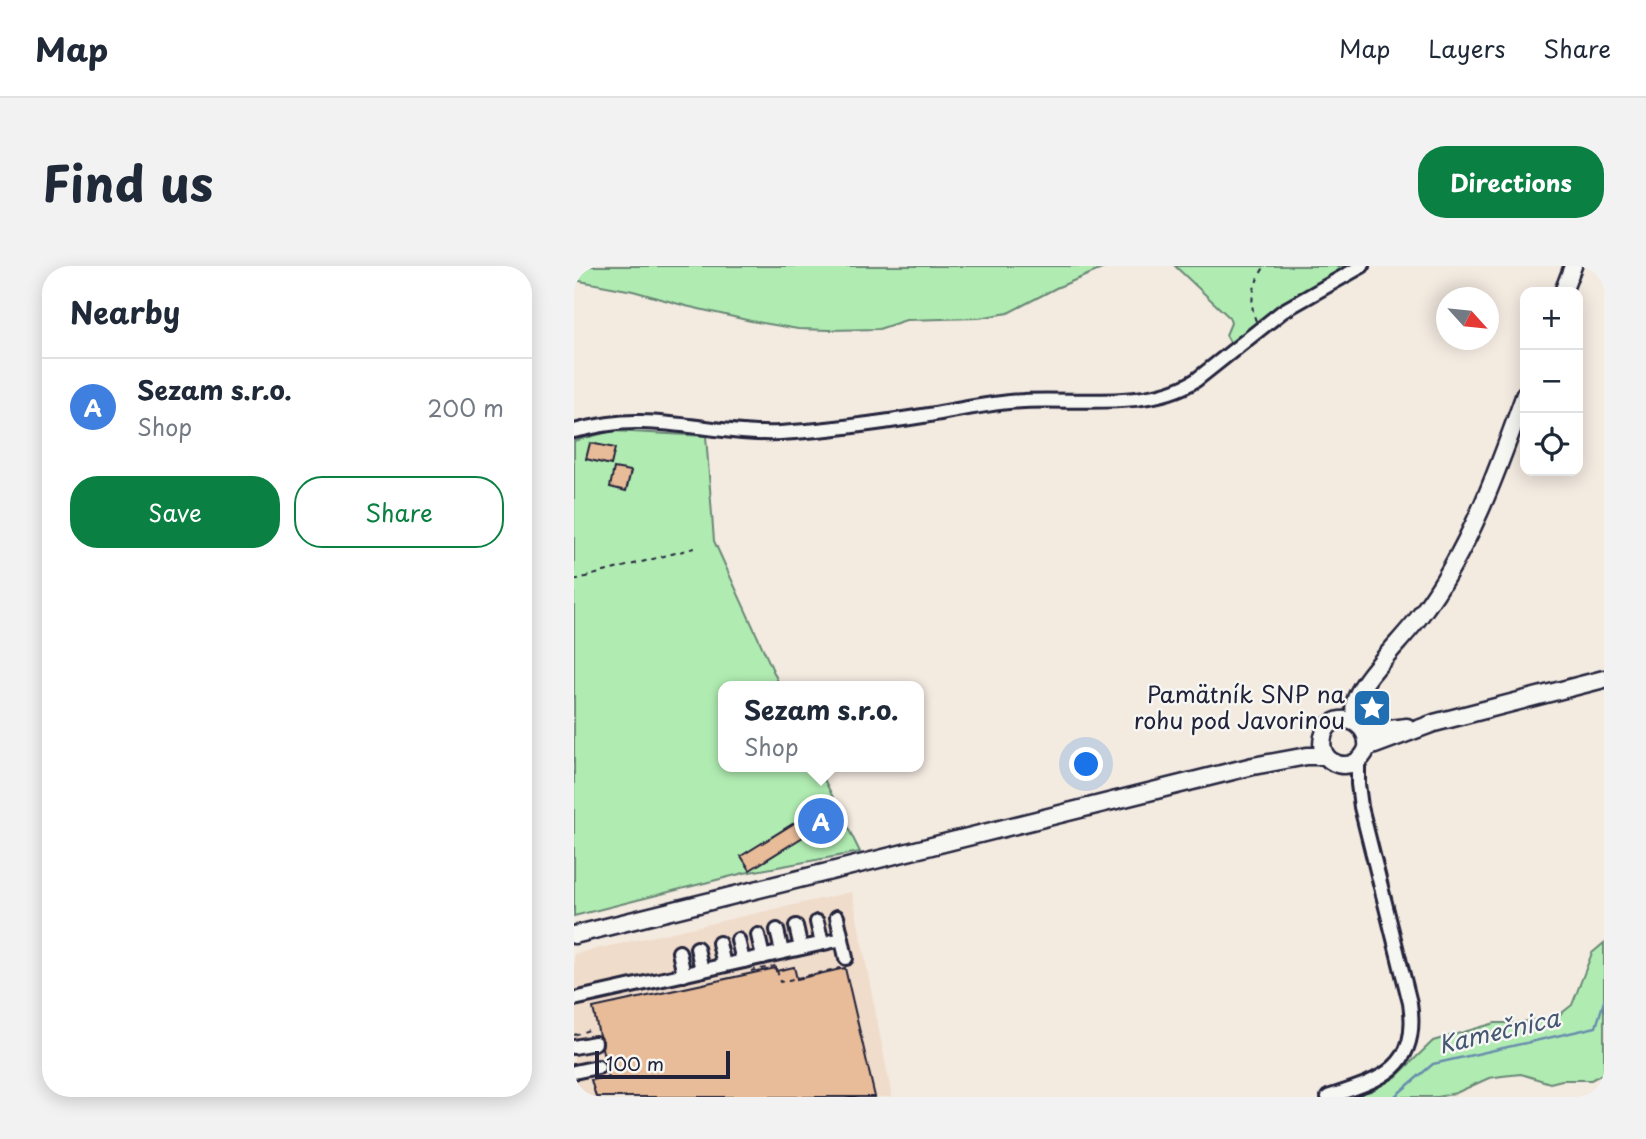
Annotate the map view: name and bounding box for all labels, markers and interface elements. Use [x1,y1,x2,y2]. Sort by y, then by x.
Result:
text: Map [35,23,108,73]
text: Map [1339,30,1390,66]
text: Layers [1428,30,1505,66]
text: Share [1543,30,1611,66]
text: Find us [42,145,213,219]
button: Directions [1418,146,1604,218]
north arrow [1436,287,1499,350]
map controls [1520,287,1583,476]
button: + [1520,287,1583,350]
text: Nearby [70,289,180,334]
button: − [1520,350,1583,413]
text: Sezam s.r.o. [137,370,292,409]
text: A [84,390,102,425]
text: 200 m [427,390,504,425]
text: Shop [137,409,192,444]
button: locate [1520,413,1583,476]
button: Save [70,476,280,548]
button: Share [294,476,504,548]
place label: Pamätník SNP na rohu pod Javorinou [1134,676,1346,737]
popup [718,681,924,772]
place icon: Pamätník SNP na rohu pod Javorinou [1351,687,1393,729]
text: Sezam s.r.o. [744,690,898,729]
text: Shop [744,729,799,764]
your location [1069,747,1103,781]
pin: A [798,795,844,847]
water label: Kamečnica [1434,998,1564,1061]
scale bar [595,1048,730,1080]
text: 100 m [606,1049,664,1077]

